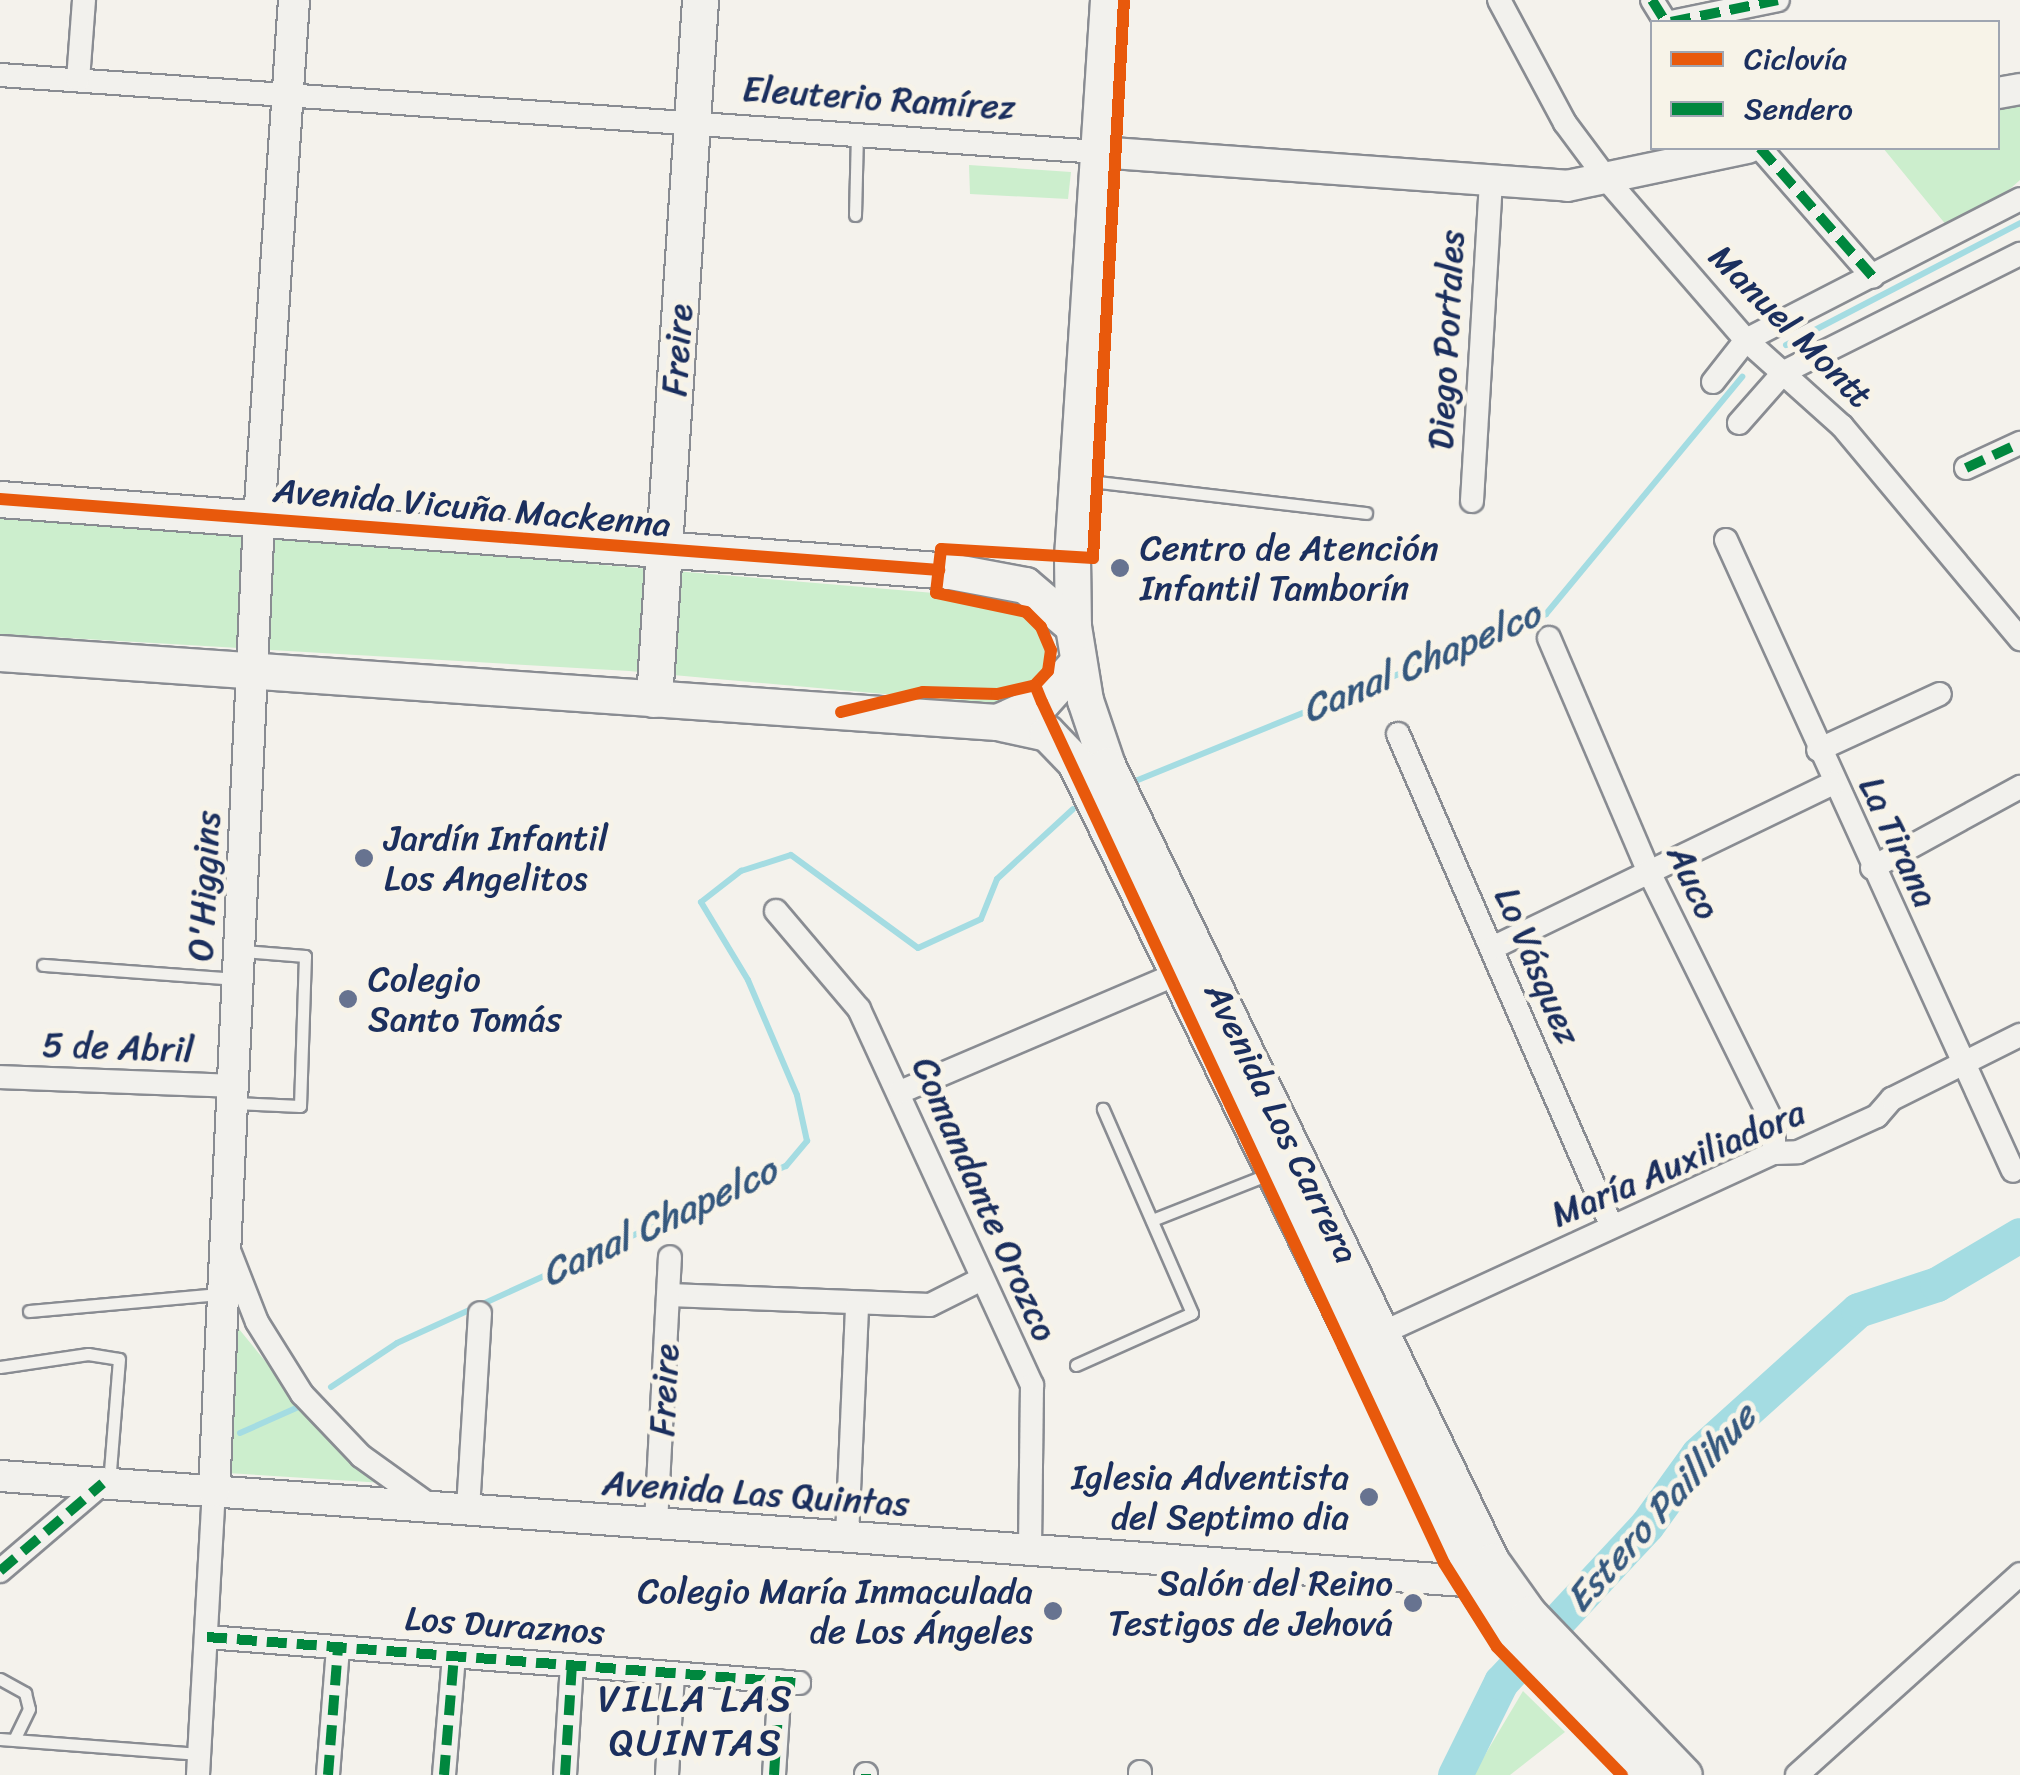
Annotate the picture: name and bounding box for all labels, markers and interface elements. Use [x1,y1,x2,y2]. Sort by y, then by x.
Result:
legend [1650,20,2000,150]
text: Ciclovía [1744,32,1847,86]
street label: Eleuterio Ramírez [741,68,1017,128]
text: Sendero [1744,82,1853,136]
street label: Diego Portales [1419,228,1473,452]
street label: Manuel Montt [1701,236,1881,416]
street label: Freire [653,303,701,397]
street label: Avenida Vicuña Mackenna [272,469,672,545]
place label: Centro de Atención Infantil Tamborín [1140,527,1440,609]
marker: Centro de Atención Infantil Tamborín [1109,557,1131,579]
water label: Canal Chapelco [1295,591,1547,733]
street label: La Tirana [1850,770,1948,914]
street label: O'Higgins [179,810,229,962]
place label: Jardín Infantil Los Angelitos [384,817,608,899]
street label: Auco [1659,838,1729,926]
marker: Jardín Infantil Los Angelitos [353,847,375,869]
street label: Lo Vásquez [1486,882,1590,1050]
place label: Colegio Santo Tomás [368,958,563,1040]
street label: Avenida Los Carrera [1196,975,1368,1271]
marker: Colegio Santo Tomás [337,988,359,1010]
street label: 5 de Abril [41,1023,195,1071]
street label: Comandante Orozco [903,1050,1067,1348]
street label: María Auxiliadora [1545,1091,1811,1235]
water label: Canal Chapelco [534,1148,784,1296]
street label: Freire [641,1343,687,1437]
water label: Estero Paillihue [1556,1395,1766,1621]
place label: Iglesia Adventista del Septimo dia [1071,1456,1349,1538]
street label: Avenida Las Quintas [601,1461,911,1525]
marker: Iglesia Adventista del Septimo dia [1358,1486,1380,1508]
place label: Salón del Reino Testigos de Jehová [1108,1562,1393,1644]
place label: Colegio María Inmaculada de Los Ángeles [637,1570,1033,1652]
marker: Salón del Reino Testigos de Jehová [1402,1592,1424,1614]
street label: Los Duraznos [404,1597,606,1653]
marker: Colegio María Inmaculada de Los Ángeles [1042,1600,1064,1622]
district label: VILLA LAS QUINTAS [598,1676,794,1766]

